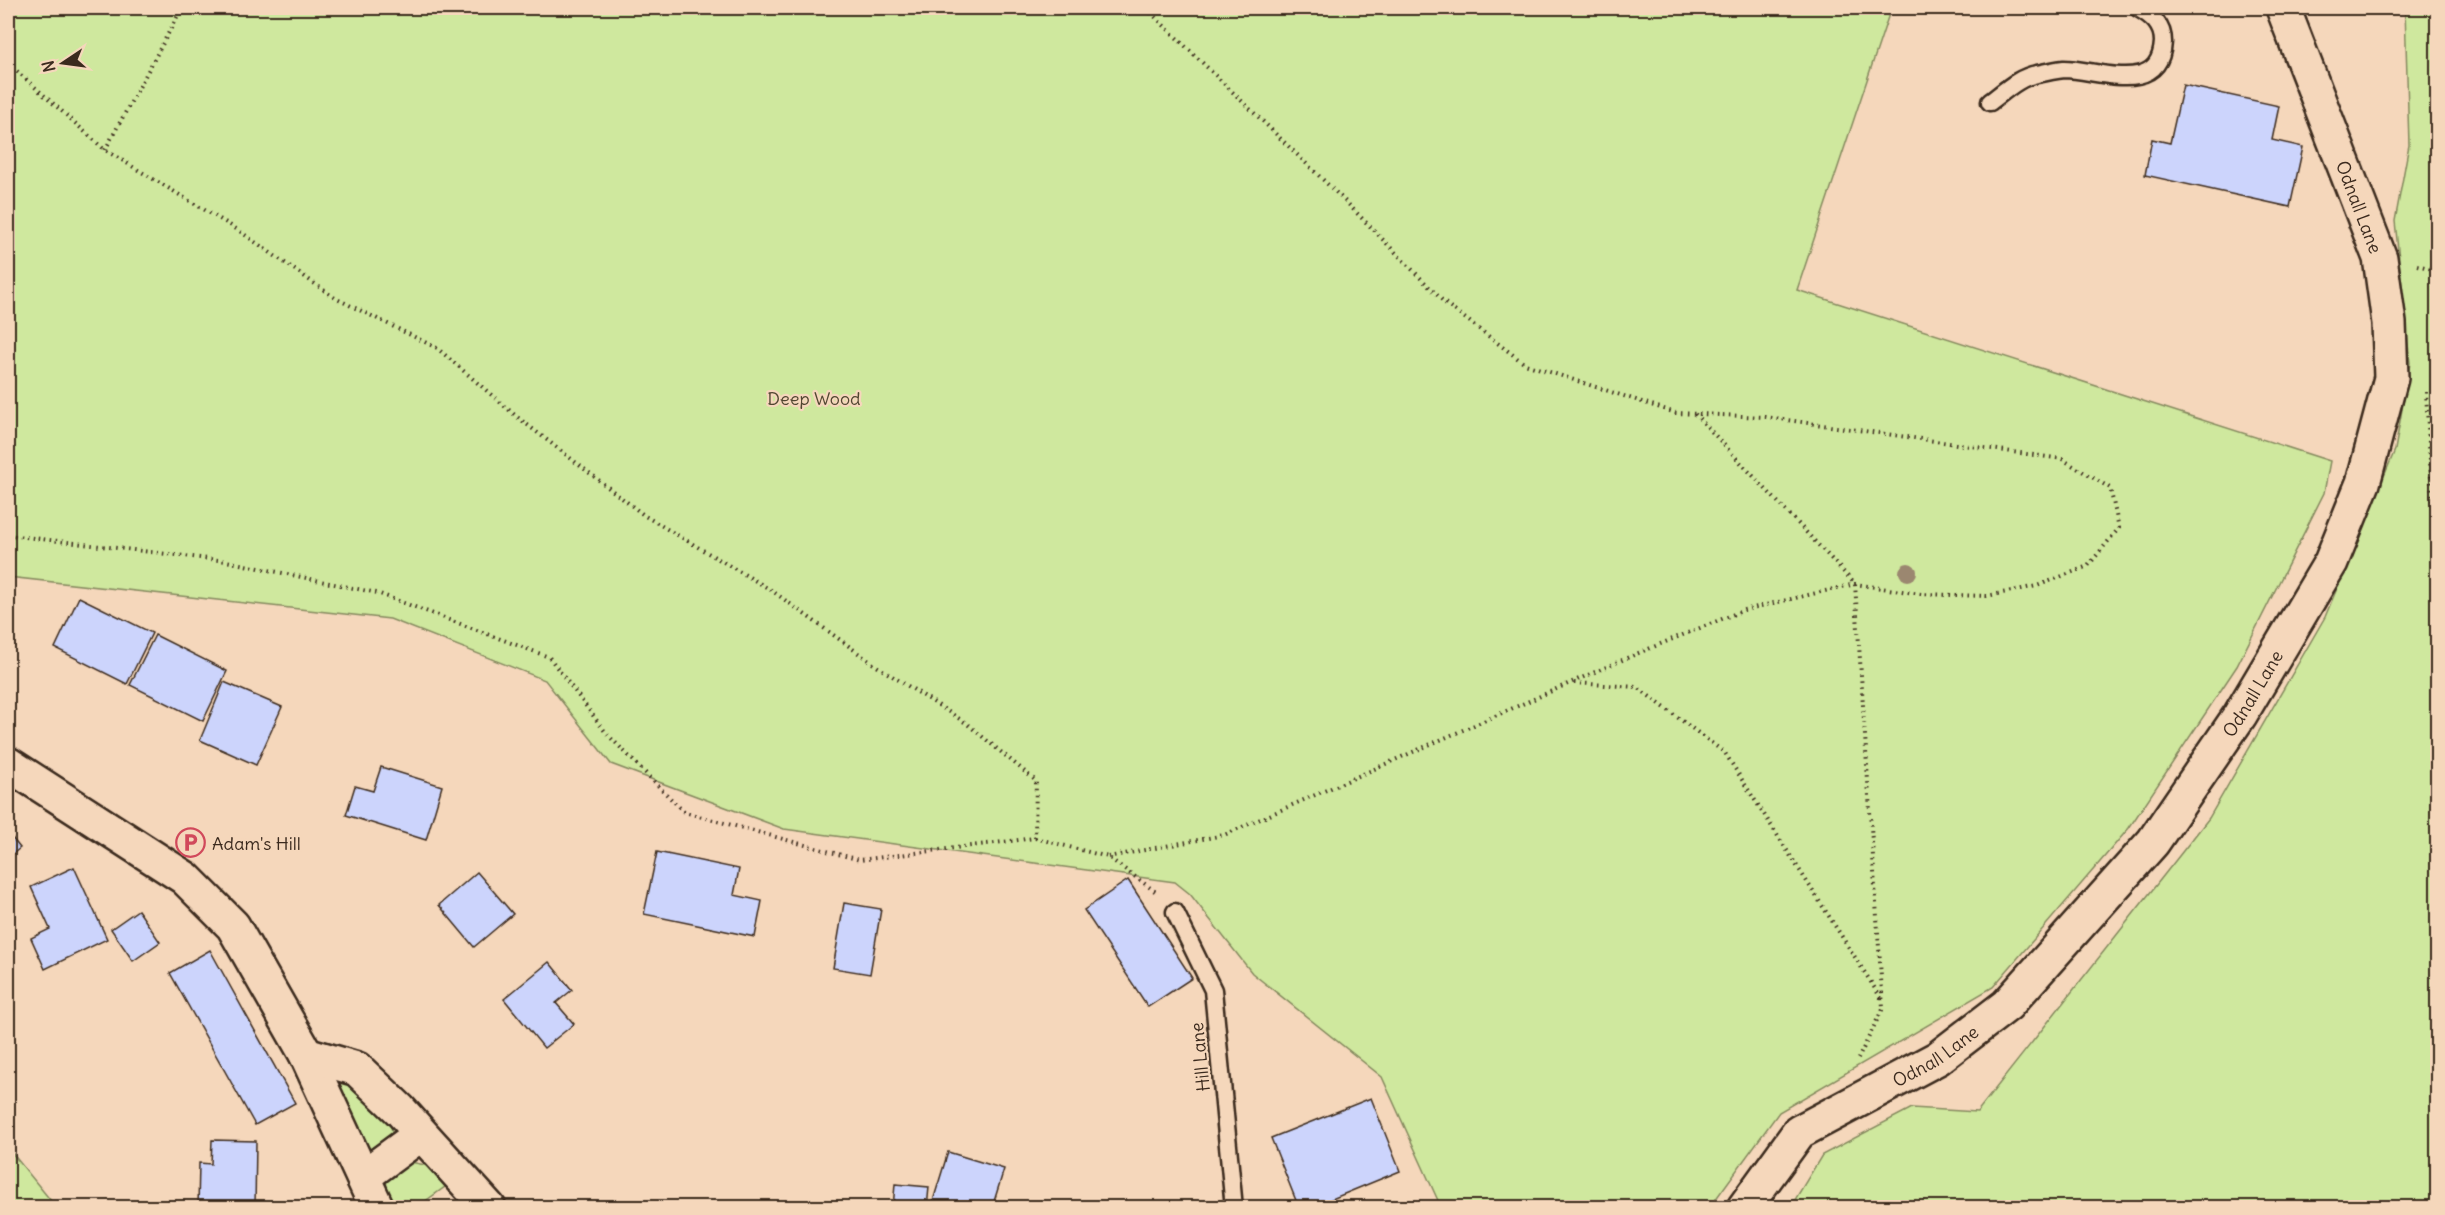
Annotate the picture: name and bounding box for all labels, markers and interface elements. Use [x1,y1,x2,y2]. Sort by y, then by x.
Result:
north arrow [33,33,93,93]
text: N [37,59,59,74]
street label: Odnall Lane [2331,157,2387,257]
park label: Deep Wood [767,387,861,410]
street label: Odnall Lane [2217,646,2288,741]
parking icon: Adam's Hill [175,827,207,859]
place label: Adam's Hill [212,832,301,855]
street label: Odnall Lane [1888,1020,1983,1092]
street label: Hill Lane [1185,1021,1215,1093]

